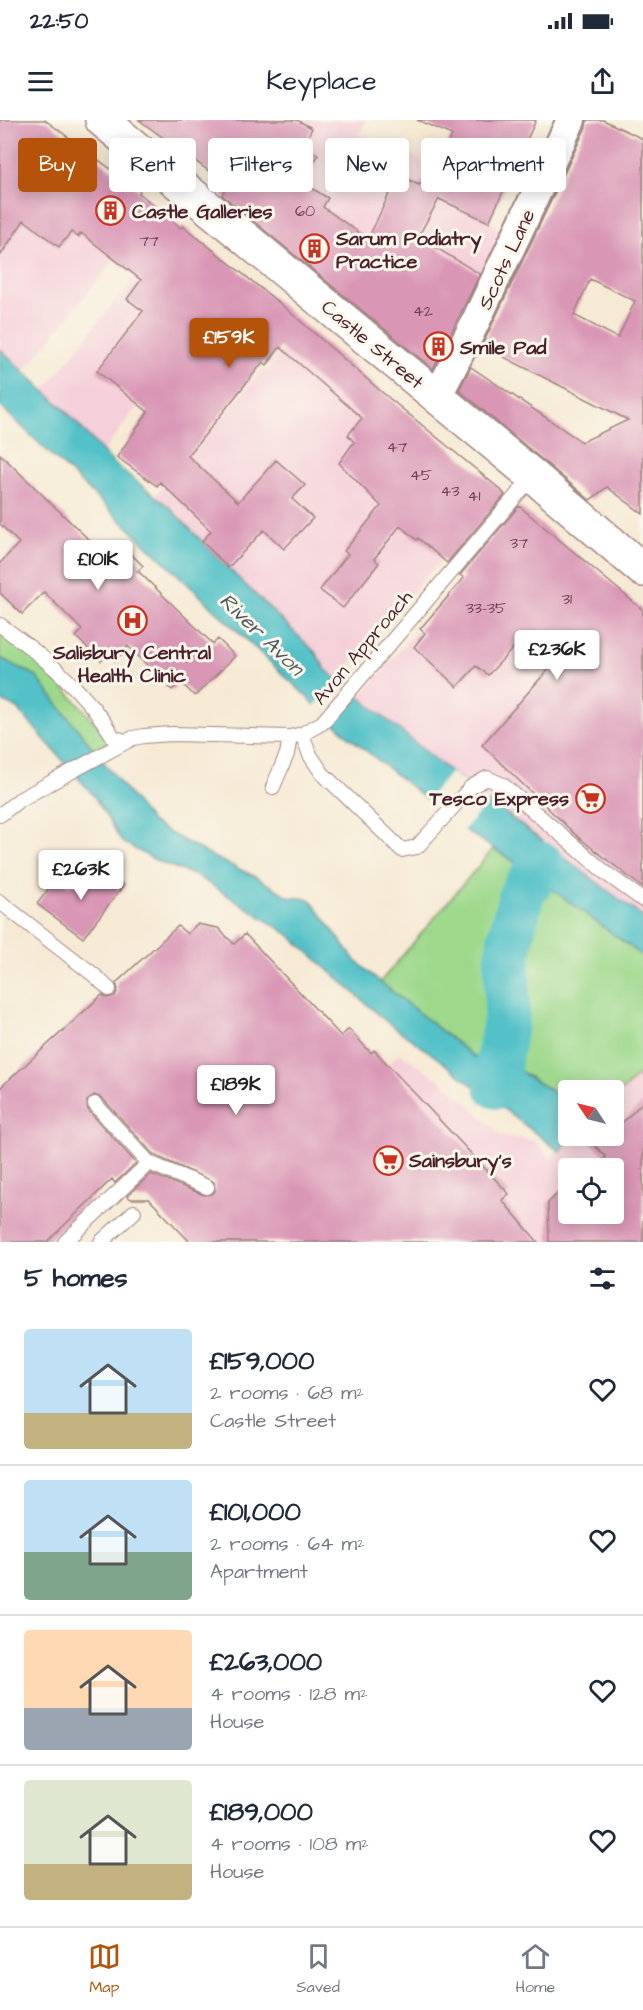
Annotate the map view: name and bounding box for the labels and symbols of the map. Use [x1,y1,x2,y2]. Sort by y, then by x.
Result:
building icon: Castle Galleries [95,195,127,227]
place label: Castle Galleries [132,198,273,226]
house number: 60 [295,200,315,222]
street label: Scots Lane [471,205,542,314]
place label: Sarum Podiatry Practice [335,225,481,276]
house number: 77 [139,230,159,252]
building icon: Sarum Podiatry Practice [299,233,331,265]
street label: Castle Street [315,294,430,396]
house number: 42 [413,300,433,322]
pin: £159K [187,318,271,369]
building icon: Smile Pad [423,331,455,363]
place label: Smile Pad [459,334,547,362]
house number: 47 [387,436,408,458]
house number: 45 [410,464,433,486]
house number: 43 [440,480,460,502]
house number: 41 [468,485,480,507]
house number: 37 [510,532,528,554]
pin: £101K [56,540,140,591]
street label: Avon Approach [306,584,419,711]
water label: River Avon [213,587,311,683]
house number: 31 [562,588,572,610]
house number: 33-35 [466,597,507,619]
hospital icon: Salisbury Central Health Clinic [116,605,148,637]
pin: £236K [515,630,599,681]
place label: Salisbury Central Health Clinic [52,639,211,690]
supermarket icon: Tesco Express [574,782,606,814]
place label: Tesco Express [428,785,569,813]
pin: £263K [39,850,123,901]
pin: £189K [194,1065,278,1116]
north arrow [558,1080,624,1146]
supermarket icon: Sainsbury's [372,1144,404,1176]
place label: Sainsbury's [408,1147,512,1176]

